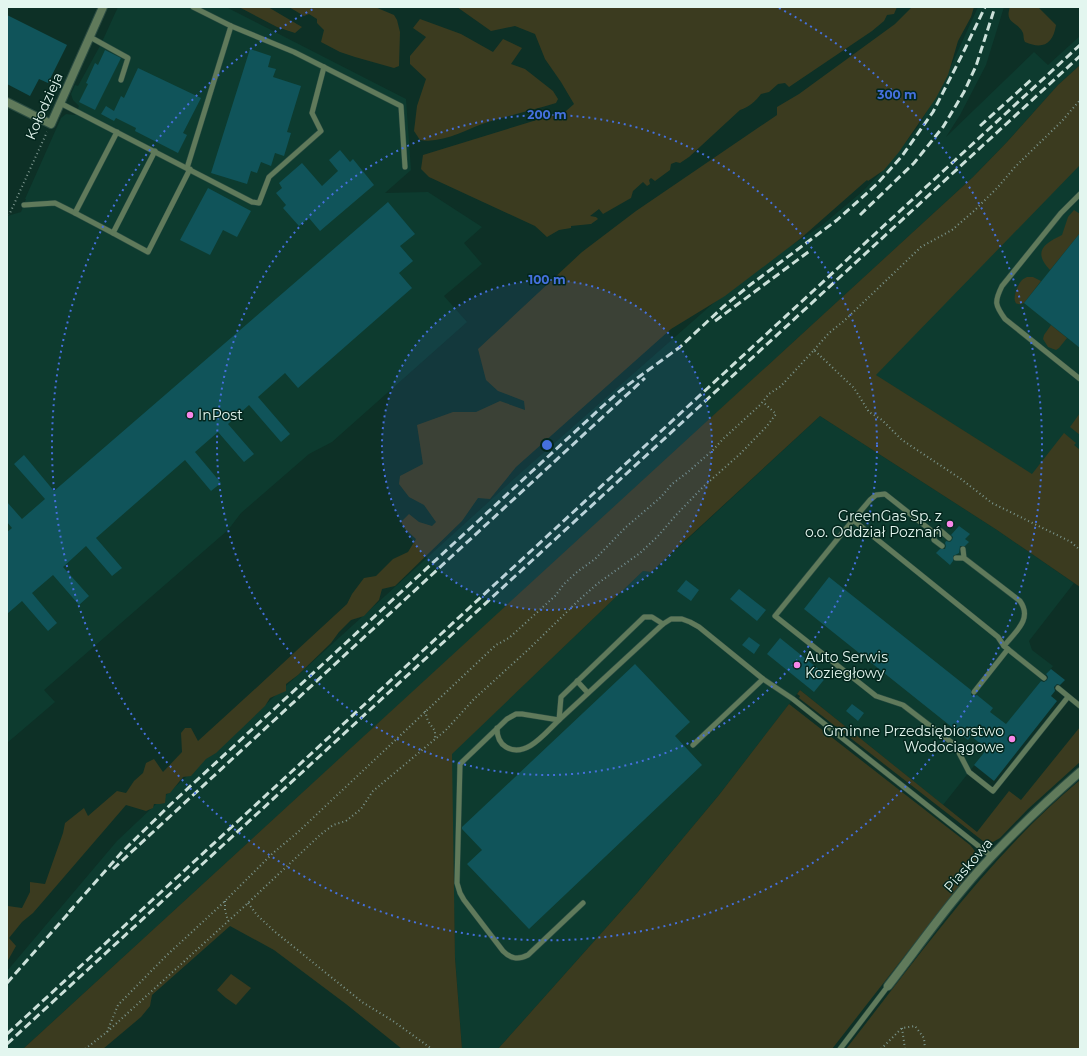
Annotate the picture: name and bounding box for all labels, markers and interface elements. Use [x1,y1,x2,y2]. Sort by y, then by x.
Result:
street label: Kołodzieja [21,69,67,143]
text: 300 m [876,87,917,102]
text: 200 m [527,107,567,122]
text: 100 m [529,272,565,287]
place label: InPost [198,406,243,424]
marker: InPost [185,410,195,420]
centre of rings [540,438,554,452]
place label: GreenGas Sp. z o.o. Oddział Poznań [805,507,942,541]
marker: GreenGas Sp. z o.o. Oddział Poznań [945,519,955,529]
place label: Auto Serwis Koziegłowy [805,648,888,682]
marker: Auto Serwis Koziegłowy [792,660,802,670]
place label: Gminne Przedsiębiorstwo Wodociągowe [823,722,1004,756]
marker: Gminne Przedsiębiorstwo Wodociągowe [1007,734,1017,744]
street label: Piaskowa [940,834,996,896]

